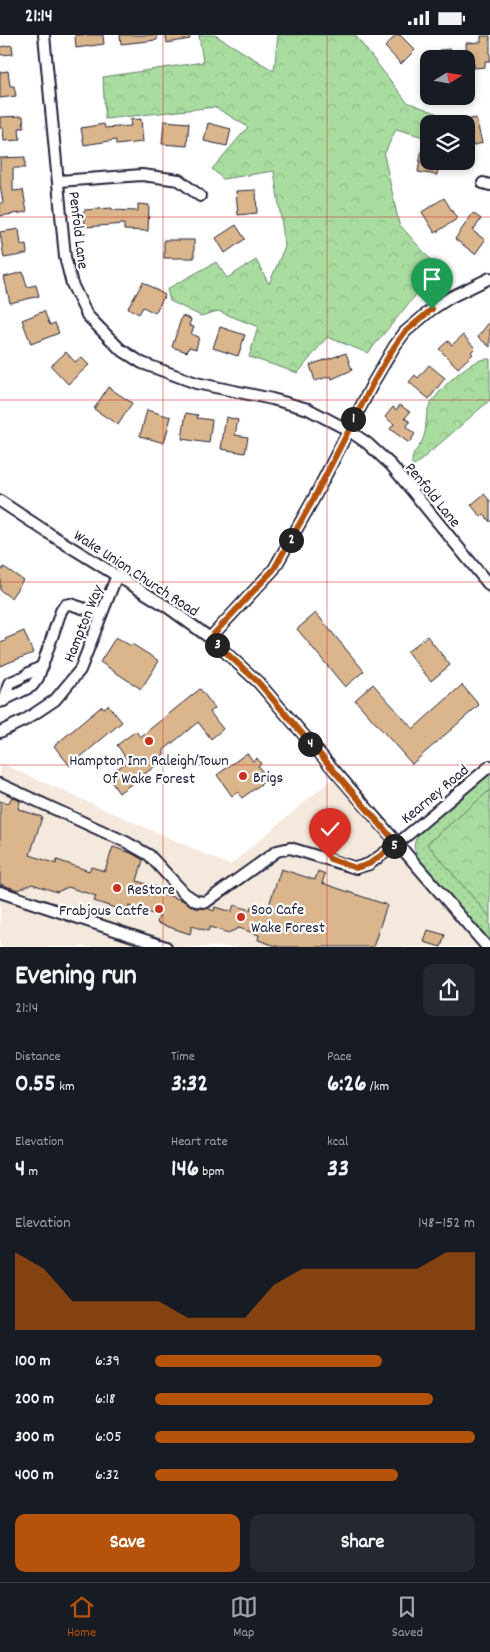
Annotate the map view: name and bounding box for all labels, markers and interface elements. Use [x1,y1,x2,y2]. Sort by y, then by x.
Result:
text: 21:14 [25,4,53,31]
north arrow [420,50,475,105]
map controls [420,50,475,170]
button: layers [420,115,475,170]
street label: Penfold Lane [61,190,94,270]
pin [411,258,453,309]
icon: arrive [418,265,446,293]
pin: 1 [340,407,366,431]
text: 1 [352,409,355,429]
street label: Penfold Lane [399,458,466,533]
street label: Wake Union Church Road [68,525,203,623]
pin: 2 [278,527,304,553]
text: 2 [288,530,295,550]
street label: Hampton Way [58,581,110,666]
pin: 3 [204,633,230,657]
text: 3 [214,635,221,655]
pin: 4 [298,731,322,757]
text: 4 [308,734,313,754]
marker: Hampton Inn Raleigh/Town Of Wake Forest [143,735,155,747]
place label: Hampton Inn Raleigh/Town Of Wake Forest [69,750,229,791]
street label: Kearney Road [397,760,475,830]
place label: Brigs [253,767,283,790]
marker: Brigs [237,770,249,782]
pin [309,808,351,859]
icon: check [316,815,344,843]
pin: 5 [382,833,406,859]
text: 5 [391,836,398,856]
place label: ReStore [127,879,175,902]
marker: ReStore [111,882,123,894]
place label: Soo Cafe Wake Forest [251,899,325,940]
place label: Frabjous Catfe [59,900,149,923]
marker: Frabjous Catfe [153,903,165,915]
marker: Soo Cafe Wake Forest [235,911,247,923]
text: Evening run [15,958,137,998]
button: share [423,964,475,1016]
text: 21:14 [15,997,38,1020]
text: Distance [15,1047,61,1067]
text: Time [171,1047,195,1067]
text: Pace [327,1047,352,1067]
text: 0.55 [15,1067,56,1103]
text: 3:32 [171,1067,208,1103]
text: 6:26 [327,1067,367,1103]
text: km [56,1077,75,1097]
text: /km [367,1077,389,1097]
text: Elevation [15,1132,64,1152]
text: Heart rate [171,1132,228,1152]
text: kcal [327,1132,348,1152]
text: 4 [15,1152,25,1188]
text: 146 [171,1152,199,1188]
text: 33 [327,1152,349,1188]
text: m [25,1162,38,1182]
text: bpm [199,1162,224,1182]
text: Elevation [15,1212,71,1235]
text: 148–152 m [418,1212,475,1235]
text: 100 m [15,1350,51,1373]
text: 6:39 [95,1350,120,1373]
text: 200 m [15,1388,54,1411]
text: 6:18 [95,1388,115,1411]
text: 300 m [15,1426,54,1449]
text: 6:05 [95,1426,122,1449]
text: 400 m [15,1464,54,1487]
text: 6:32 [95,1464,120,1487]
button: Save [15,1514,240,1572]
button: Share [250,1514,475,1572]
tab: Home [67,1593,96,1643]
tab: Map [230,1593,258,1643]
tab: Saved [392,1593,423,1643]

